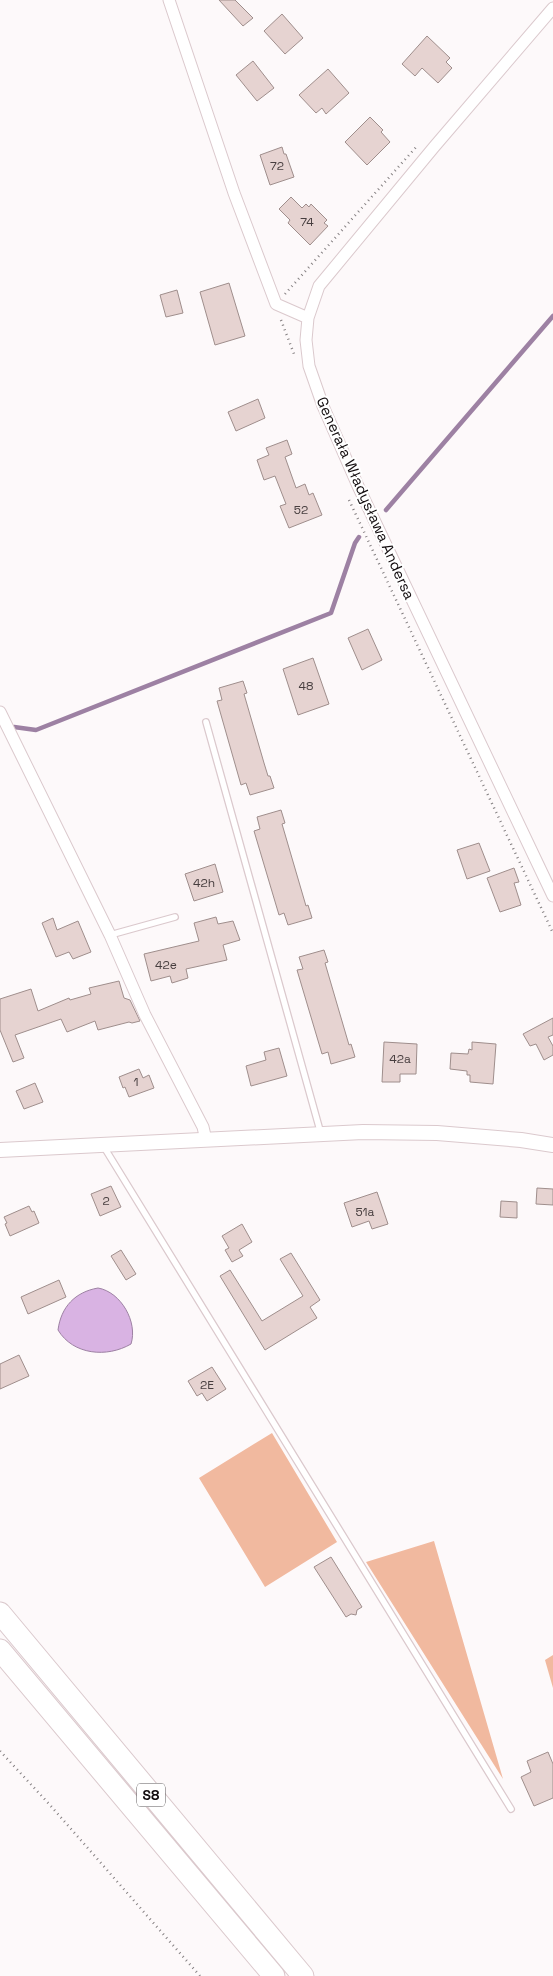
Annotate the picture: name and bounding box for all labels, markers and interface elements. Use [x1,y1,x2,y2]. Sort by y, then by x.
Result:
house number: 72 [270,158,284,174]
house number: 74 [300,214,314,230]
street label: Generała Władysława Andersa [313,394,420,603]
house number: 52 [294,502,308,518]
house number: 48 [299,678,313,694]
house number: 42h [193,875,215,891]
house number: 42e [155,957,177,973]
house number: 42a [389,1051,411,1067]
house number: 1 [133,1074,139,1090]
house number: 2 [102,1193,110,1209]
house number: 51a [356,1204,375,1220]
house number: 2E [200,1377,214,1393]
road number: S8 [137,1784,165,1806]

